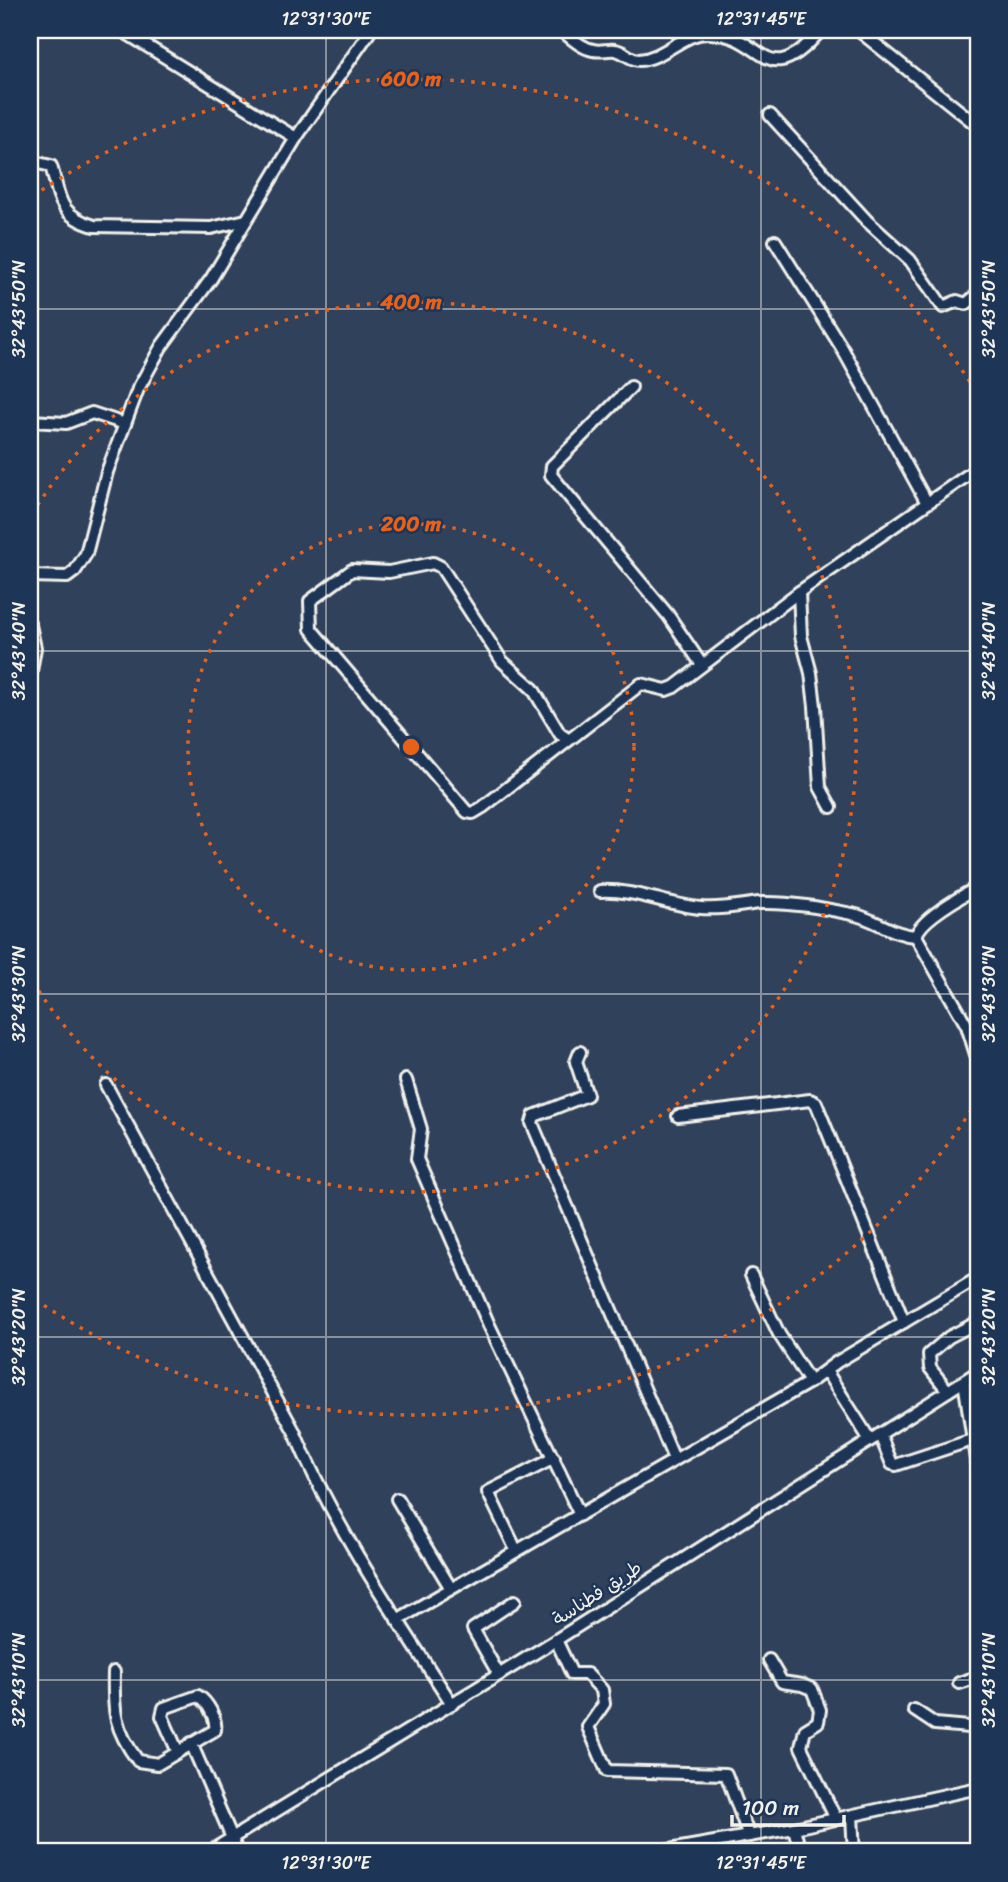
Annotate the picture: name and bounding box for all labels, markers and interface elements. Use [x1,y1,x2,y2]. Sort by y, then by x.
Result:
text: 12°31'30"E [282,3,371,35]
text: 12°31'45"E [716,3,807,35]
text: 600 m [380,60,442,98]
text: 32°43'50"N [3,259,35,358]
text: 32°43'50"N [973,259,1005,358]
text: 400 m [379,283,442,321]
text: 200 m [380,505,442,543]
text: 32°43'40"N [3,601,35,700]
text: 32°43'40"N [973,601,1005,700]
centre of rings [399,735,423,759]
text: 32°43'30"N [3,945,35,1043]
text: 32°43'30"N [973,945,1005,1043]
text: 32°43'20"N [3,1288,35,1386]
text: 32°43'20"N [973,1288,1005,1386]
street label: طريق فطناسة [545,1551,649,1635]
text: 32°43'10"N [3,1632,35,1727]
text: 32°43'10"N [973,1632,1005,1727]
scale bar [732,1784,844,1828]
text: 100 m [742,1789,799,1827]
text: 12°31'30"E [282,1847,371,1879]
text: 12°31'45"E [716,1847,807,1879]

